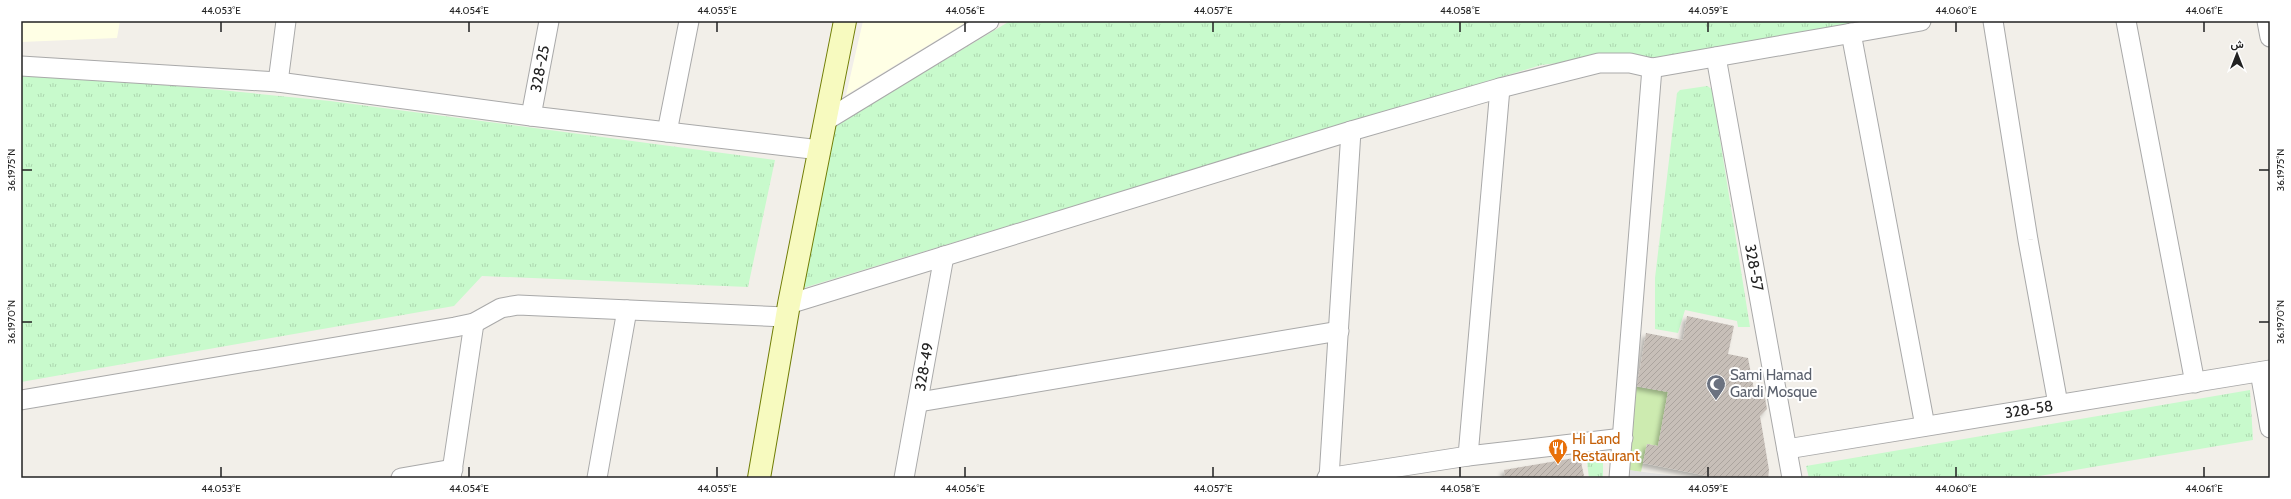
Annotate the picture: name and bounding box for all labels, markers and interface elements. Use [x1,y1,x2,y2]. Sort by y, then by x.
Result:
text: 44.053°E [201,4,241,17]
text: 44.054°E [449,4,489,17]
text: 44.055°E [697,4,737,17]
text: 44.056°E [945,4,985,17]
text: 44.057°E [1193,4,1233,17]
text: 44.058°E [1440,4,1481,17]
text: 44.059°E [1688,4,1728,17]
text: 44.060°E [1935,4,1977,17]
text: 44.061°E [2185,4,2223,17]
north arrow [2217,34,2257,74]
text: ش [2230,37,2244,51]
street label: 328-25 [527,44,553,94]
text: 36.1975°N [5,149,18,191]
text: 36.1975°N [2274,149,2287,191]
street label: 328-57 [1741,243,1767,293]
text: 36.1970°N [5,300,18,344]
text: 36.1970°N [2274,300,2287,344]
street label: 328-49 [911,341,937,392]
place label: Sami Hamad Gardi Mosque [1730,366,1817,401]
mosque icon: Sami Hamad Gardi Mosque [1705,373,1727,401]
street label: 328-58 [2003,397,2054,422]
place label: Hi Land Restaurant [1572,430,1640,465]
restaurant icon: Hi Land Restaurant [1547,437,1569,465]
text: 44.053°E [201,482,241,495]
text: 44.054°E [449,482,489,495]
text: 44.055°E [697,482,737,495]
text: 44.056°E [945,482,985,495]
text: 44.057°E [1193,482,1233,495]
text: 44.058°E [1440,482,1481,495]
text: 44.059°E [1688,482,1728,495]
text: 44.060°E [1935,482,1977,495]
text: 44.061°E [2185,482,2223,495]

